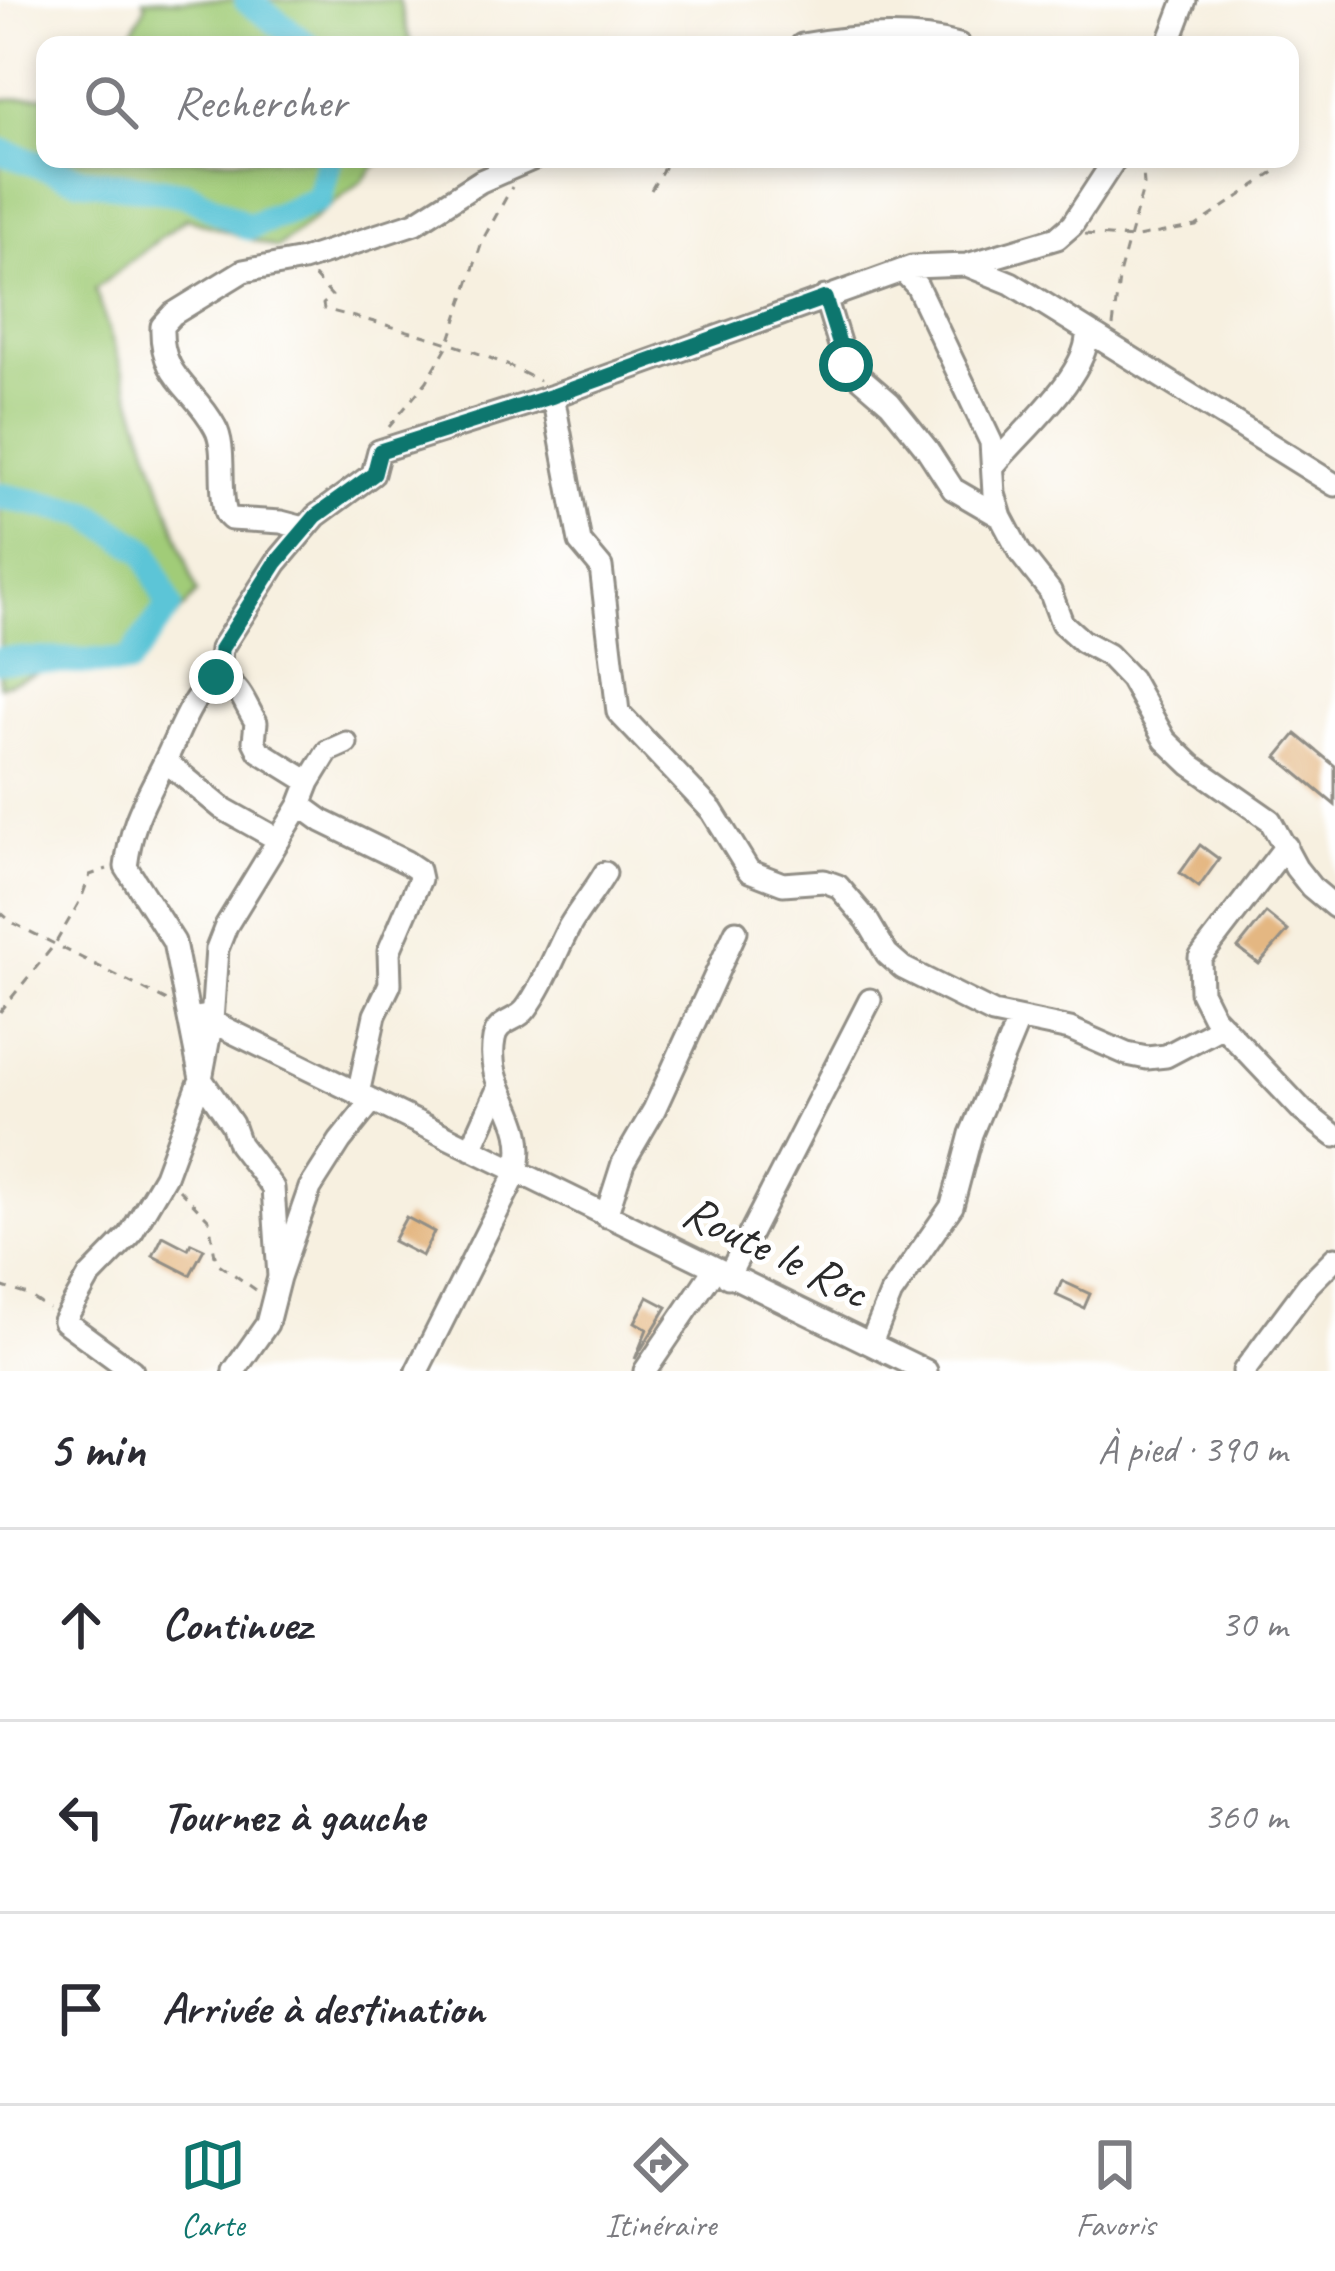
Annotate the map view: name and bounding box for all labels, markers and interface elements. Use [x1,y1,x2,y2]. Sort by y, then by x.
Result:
search box [36,36,1299,168]
icon: search [78,69,144,135]
text: Rechercher [174,74,347,131]
route start [819,338,873,392]
route end [189,650,243,704]
street label: Route le Roc [674,1181,880,1322]
text: 5 min [48,1417,145,1481]
text: À pied · 390 m [1098,1425,1287,1474]
icon: ahead [48,1592,114,1658]
text: Continuez [162,1596,311,1653]
text: 30 m [1221,1600,1287,1649]
icon: left [48,1784,114,1850]
text: Tournez à gauche [162,1788,424,1845]
text: 360 m [1203,1792,1287,1841]
icon: arrive [48,1976,114,2042]
text: Arrivée à destination [162,1980,485,2037]
tab: Carte [180,2132,246,2246]
tab: Itinéraire [605,2132,716,2246]
tab: Favoris [1076,2132,1155,2246]

